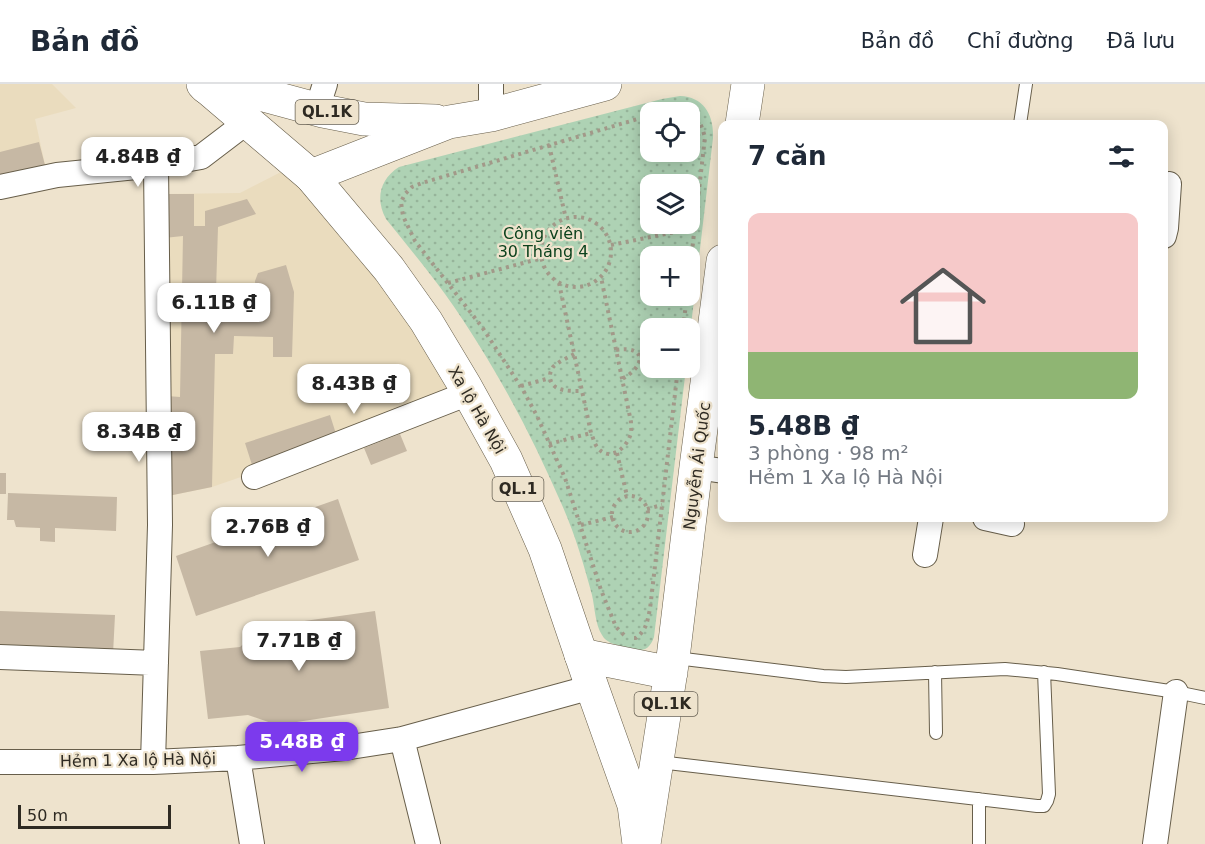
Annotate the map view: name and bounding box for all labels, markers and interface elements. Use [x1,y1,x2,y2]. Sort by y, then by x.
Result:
text: Bản đồ [30,25,139,58]
text: Bản đồ [861,29,934,53]
text: Chỉ đường [967,29,1074,53]
text: Đã lưu [1107,29,1175,53]
road number: QL.1K [296,100,358,124]
map controls [640,102,700,378]
button: locate [640,102,700,162]
pin: 4.84B ₫ [83,137,193,188]
icon: filters [1105,140,1138,173]
text: 7 căn [748,141,827,171]
text: 4.84B ₫ [95,144,181,168]
button: layers [640,174,700,234]
park label: Công viên 30 Tháng 4 [498,224,588,261]
button: + [640,246,700,306]
icon: home [889,252,997,360]
pin: 6.11B ₫ [159,283,269,334]
text: 6.11B ₫ [171,290,257,314]
button: − [640,318,700,378]
street label: Xa lộ Hà Nội [444,363,510,457]
pin: 8.43B ₫ [299,364,409,415]
text: 8.43B ₫ [311,371,397,395]
street label: Nguyễn Ái Quốc [680,401,714,531]
text: 5.48B ₫ [748,411,859,441]
pin: 8.34B ₫ [84,412,194,463]
text: 8.34B ₫ [96,419,182,443]
text: 3 phòng · 98 m² [748,441,908,465]
text: Hẻm 1 Xa lộ Hà Nội [748,465,943,489]
road number: QL.1 [492,477,544,501]
pin: 2.76B ₫ [213,507,323,558]
text: 2.76B ₫ [225,514,311,538]
pin: 7.71B ₫ [244,621,354,672]
text: 7.71B ₫ [256,628,342,652]
road number: QL.1K [634,692,698,716]
pin: 5.48B ₫ [247,722,357,773]
text: 5.48B ₫ [259,729,345,753]
street label: Hẻm 1 Xa lộ Hà Nội [60,749,216,771]
scale bar [18,802,171,830]
text: 50 m [27,806,68,825]

